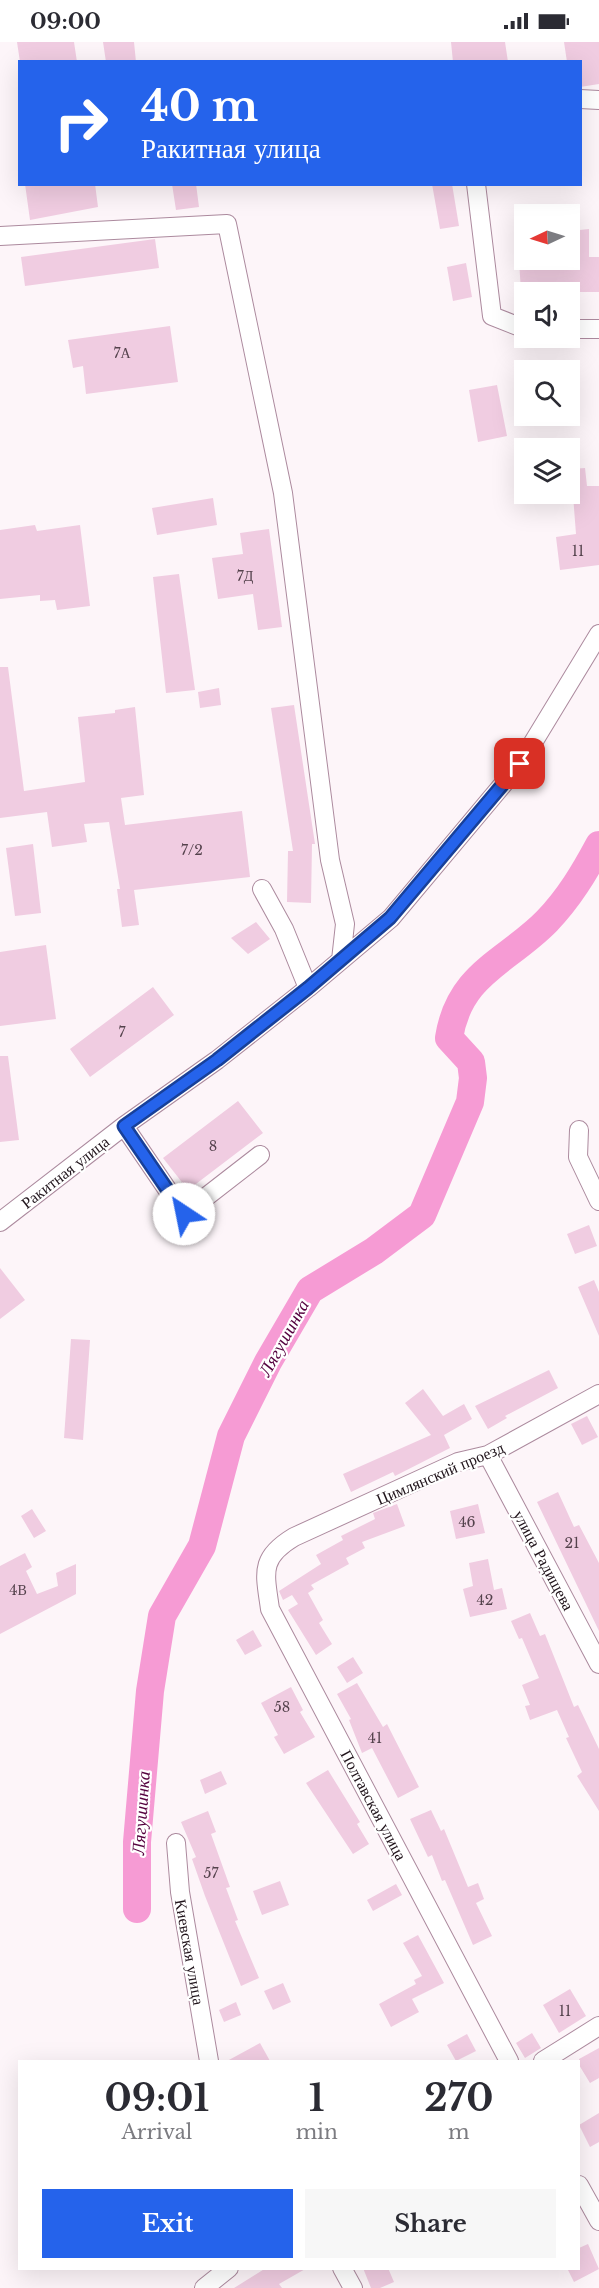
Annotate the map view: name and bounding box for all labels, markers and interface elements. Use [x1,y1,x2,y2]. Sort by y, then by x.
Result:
text: 09:00 [30,8,101,35]
text: 40 m [141,80,258,132]
icon: right [42,84,120,162]
text: Ракитная улица [141,132,321,165]
north arrow [514,204,580,270]
map controls [514,204,580,504]
button: sound [514,282,580,348]
house number: 7А [113,344,131,362]
button: search [514,360,580,426]
button: layers [514,438,580,504]
house number: 11 [572,542,584,560]
house number: 7Д [237,567,254,585]
pin [494,738,545,789]
icon: arrive [503,747,536,780]
house number: 7/2 [181,841,203,859]
house number: 7 [118,1023,126,1041]
street label: Ракитная улица [17,1131,113,1213]
house number: 8 [209,1137,217,1155]
position arrow [152,1182,216,1246]
water label: Лягушинка [254,1296,314,1381]
street label: Цимлянский проезд [373,1437,507,1509]
street label: улица Радищева [509,1506,579,1614]
house number: 46 [458,1513,476,1531]
house number: 21 [565,1534,579,1552]
house number: 4В [9,1581,27,1599]
house number: 42 [477,1591,493,1609]
house number: 58 [274,1698,290,1716]
house number: 41 [368,1729,382,1747]
street label: Полтавская улица [336,1746,412,1864]
water label: Лягушинка [127,1770,155,1857]
house number: 57 [204,1864,219,1882]
street label: Киевская улица [171,1898,209,2006]
house number: 11 [559,2002,571,2020]
text: 09:01 [105,2076,209,2121]
text: 1 [309,2076,325,2121]
text: 270 [424,2076,493,2121]
text: Arrival [121,2120,192,2144]
text: min [296,2120,338,2144]
text: m [448,2120,470,2144]
button: Exit [42,2189,293,2258]
button: Share [305,2189,556,2258]

